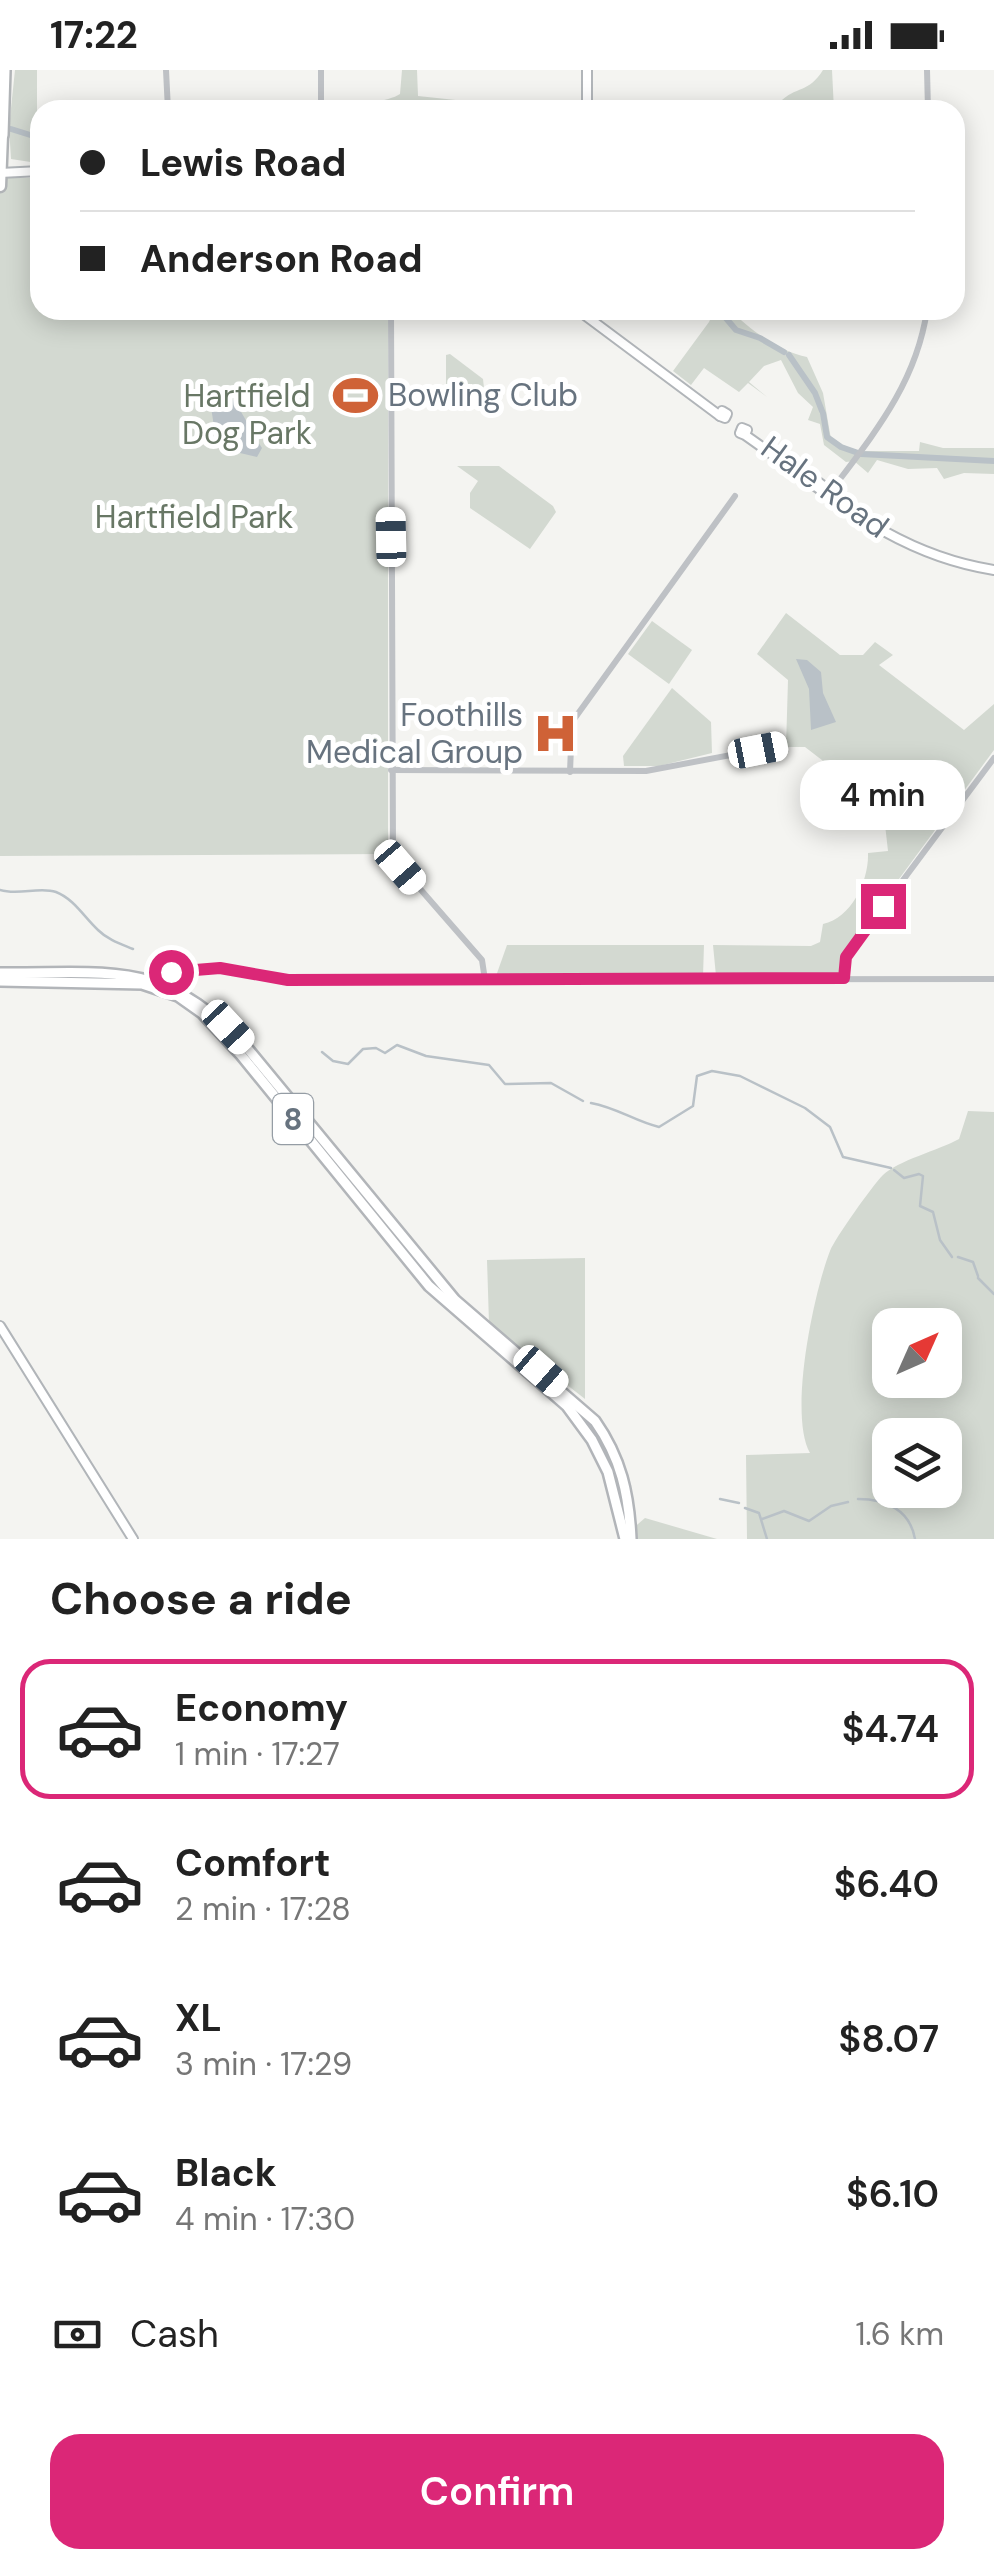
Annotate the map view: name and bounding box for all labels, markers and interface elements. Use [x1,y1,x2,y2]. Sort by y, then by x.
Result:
text: 17:22 [50,10,138,60]
text: Lewis Road [140,138,346,188]
text: Anderson Road [140,234,423,284]
sports icon: Bowling Club [331,371,379,419]
place label: Bowling Club [388,374,578,416]
park label: Hartfield Dog Park [182,375,312,454]
street label: Hale Road [753,427,897,547]
park label: Hartfield Park [95,496,293,538]
car [375,507,407,567]
place label: Foothills Medical Group [306,694,523,773]
hospital icon: Foothills Medical Group [532,709,580,757]
car [726,730,790,770]
callout: 4 min [800,761,966,831]
text: 4 min [840,774,925,816]
car [369,835,431,899]
route end [861,884,906,929]
route start [149,950,194,995]
car [197,995,259,1059]
road number: 8 [273,1094,313,1144]
north arrow [872,1308,962,1398]
map controls [872,1308,962,1508]
car [509,1340,573,1402]
button: layers [872,1418,962,1508]
text: Choose a ride [50,1569,352,1628]
text: Economy [175,1683,348,1733]
icon: car [55,1684,145,1774]
text: $4.74 [842,1704,939,1754]
text: 1 min · 17:27 [175,1733,340,1775]
text: Comfort [175,1838,331,1888]
icon: car [55,1839,145,1929]
text: $6.40 [834,1859,939,1909]
text: 2 min · 17:28 [175,1888,351,1930]
text: XL [175,1993,222,2043]
icon: car [55,1994,145,2084]
text: $8.07 [839,2014,939,2064]
text: 3 min · 17:29 [175,2043,352,2085]
text: Black [175,2148,277,2198]
icon: car [55,2149,145,2239]
text: $6.10 [846,2169,939,2219]
text: 4 min · 17:30 [175,2198,355,2240]
icon: cash [50,2307,105,2362]
text: Cash [130,2309,219,2359]
text: 1.6 km [855,2313,944,2355]
button: Confirm [50,2434,944,2549]

